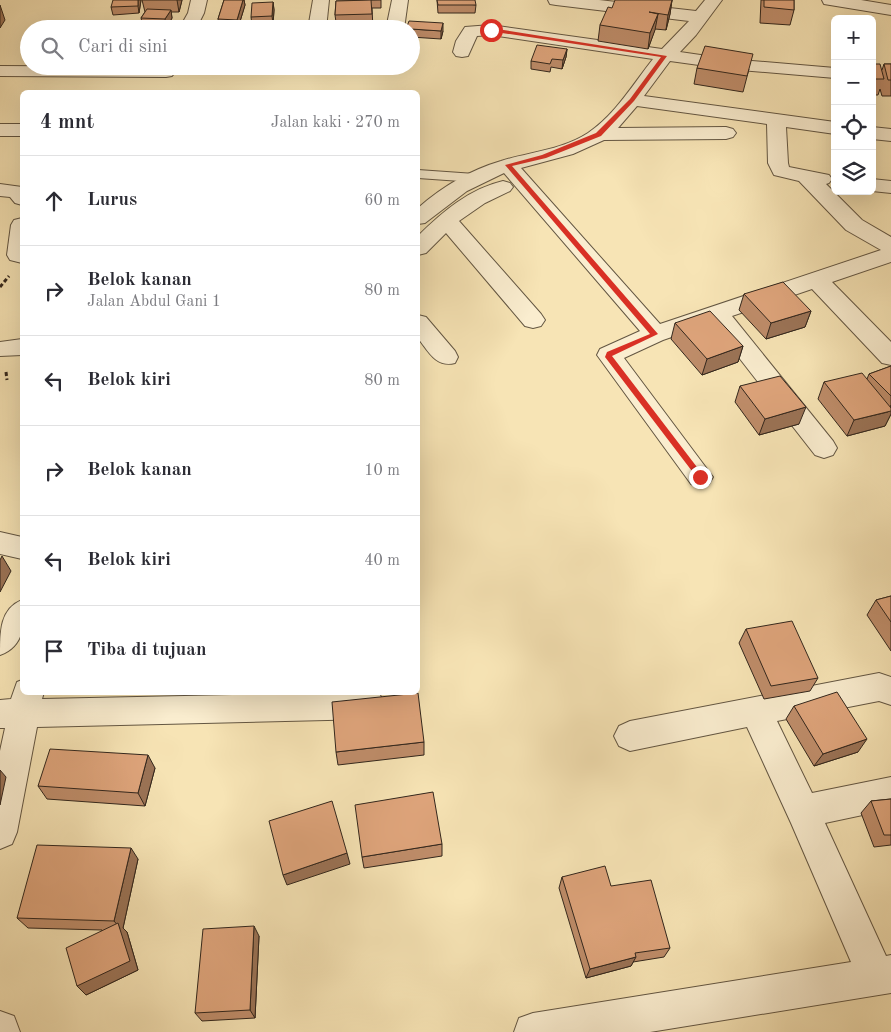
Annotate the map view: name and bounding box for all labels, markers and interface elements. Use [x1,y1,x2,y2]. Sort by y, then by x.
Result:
map controls [831,15,876,195]
button: + [831,15,876,60]
route start [480,19,503,42]
search box [20,20,420,75]
icon: search [38,34,66,62]
text: Cari di sini [78,38,168,57]
button: − [831,60,876,105]
button: locate [831,105,876,150]
text: 4 mnt [40,112,94,133]
text: Jalan kaki · 270 m [271,115,400,131]
button: layers [831,150,876,195]
icon: ahead [40,187,68,215]
text: Lurus [87,191,137,210]
text: 60 m [364,193,400,209]
text: Belok kanan [87,271,192,290]
icon: right [40,277,68,305]
text: 80 m [364,283,400,299]
text: Jalan Abdul Gani 1 [87,294,221,310]
icon: left [40,367,68,395]
text: Belok kiri [87,371,171,390]
text: 80 m [364,373,400,389]
icon: right [40,457,68,485]
text: Belok kanan [87,461,192,480]
text: 10 m [364,463,400,479]
route end [689,466,712,489]
icon: left [40,547,68,575]
text: Belok kiri [87,551,171,570]
text: 40 m [364,553,400,569]
icon: arrive [40,637,68,665]
text: Tiba di tujuan [87,641,207,660]

